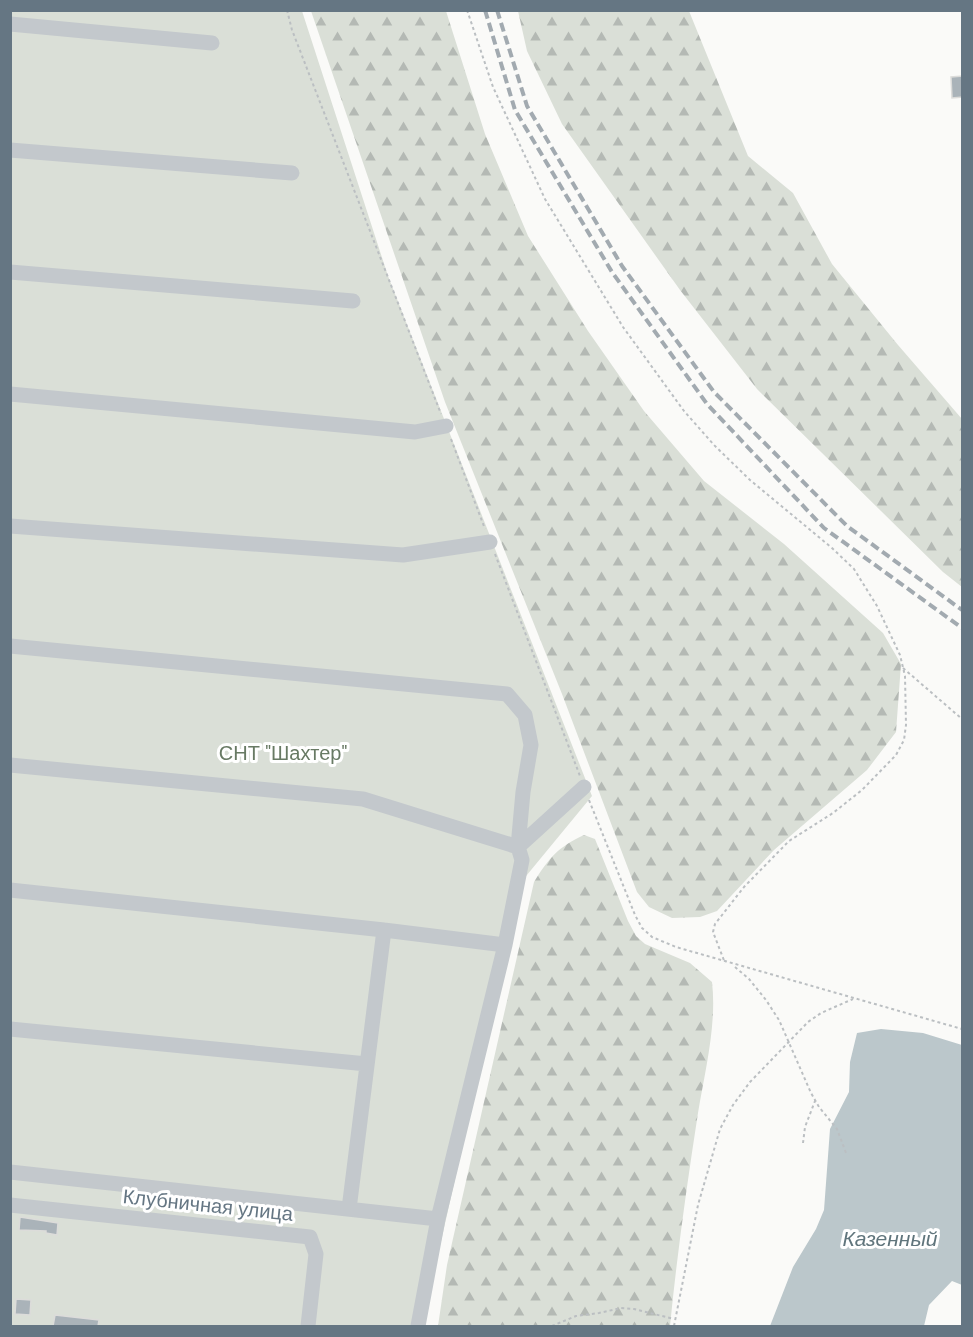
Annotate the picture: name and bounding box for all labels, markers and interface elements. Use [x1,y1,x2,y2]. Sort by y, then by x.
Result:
park label: СНТ "Шахтер" [219,740,347,766]
street label: Клубничная улица [122,1183,295,1227]
water label: Казенный [842,1225,938,1253]

